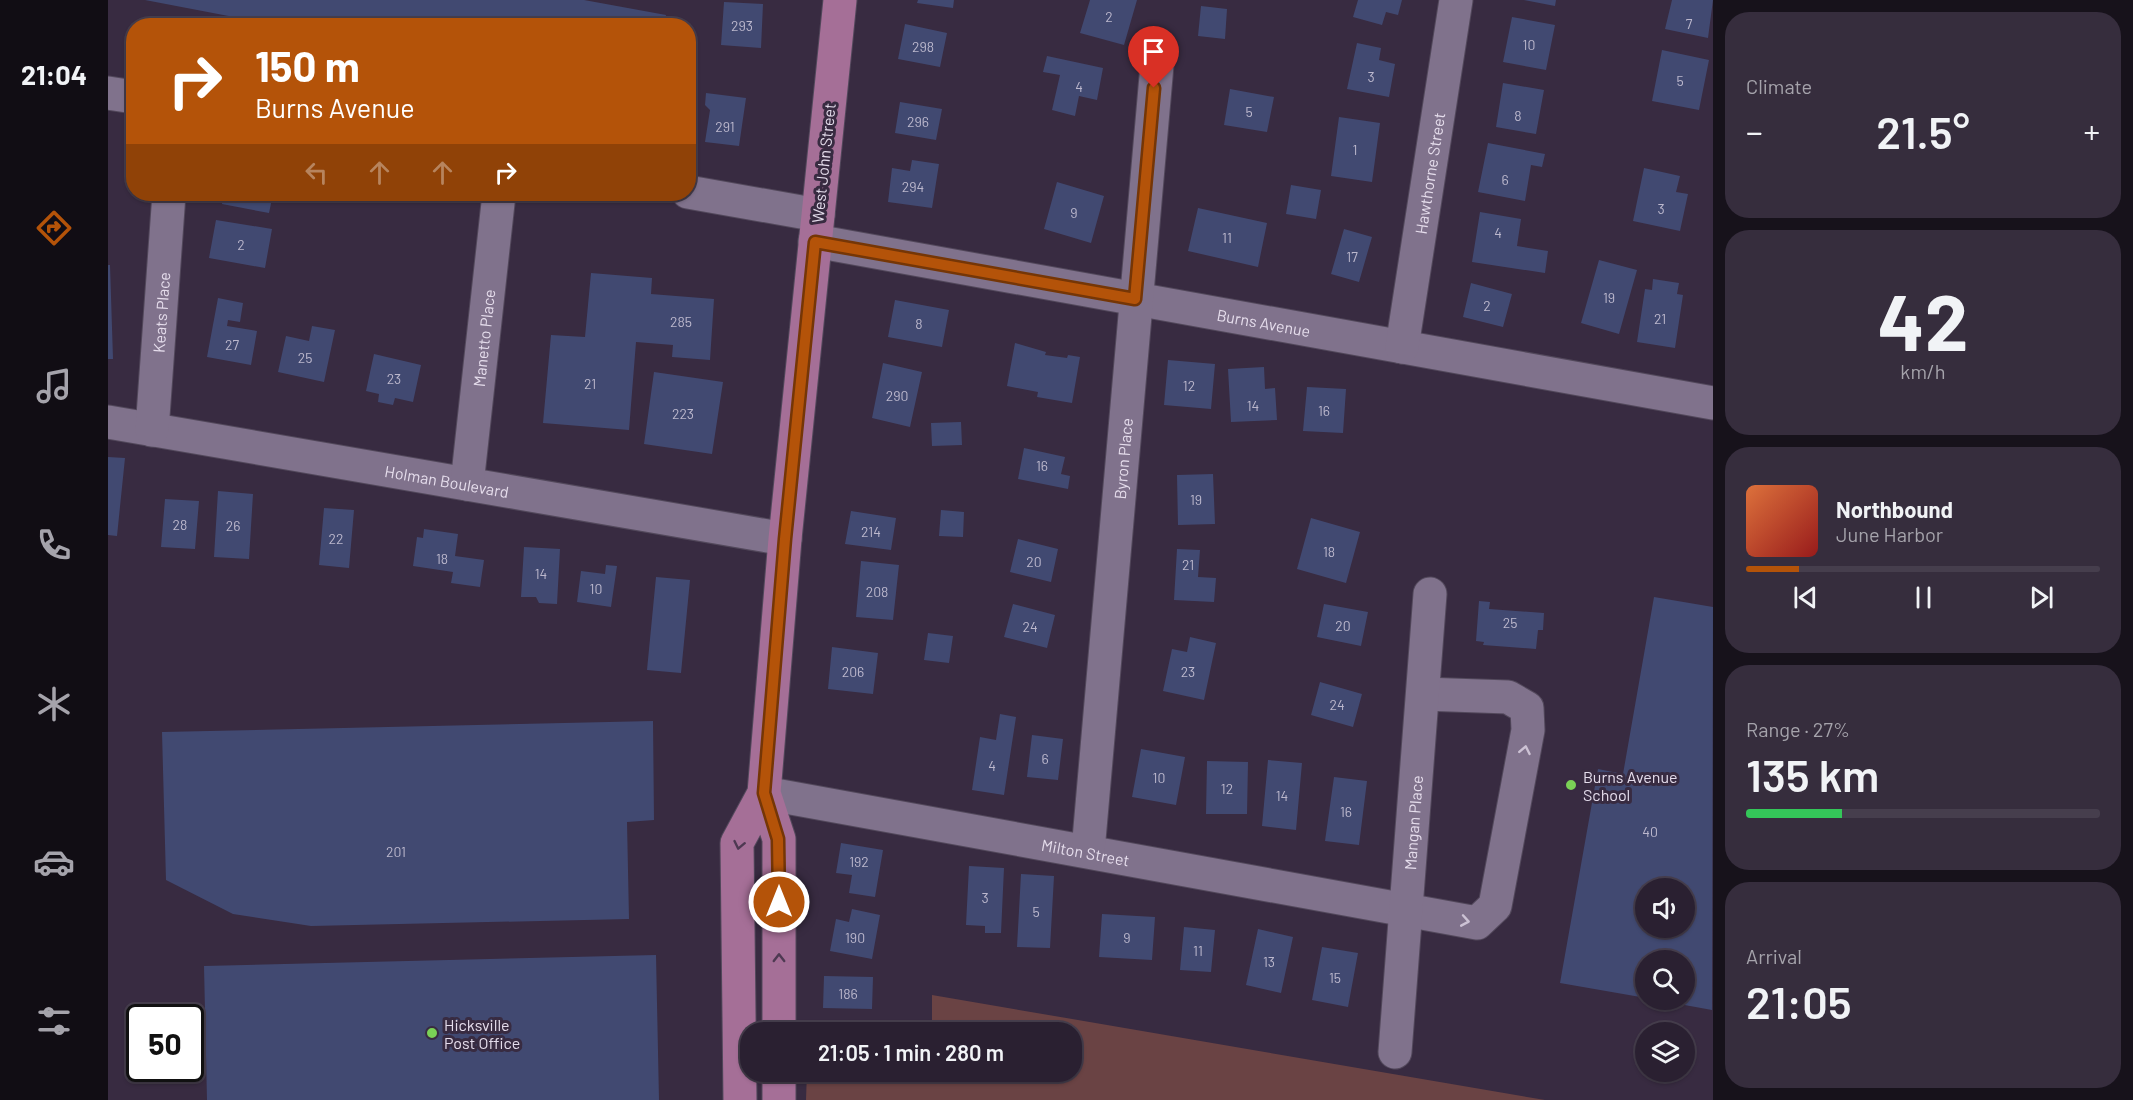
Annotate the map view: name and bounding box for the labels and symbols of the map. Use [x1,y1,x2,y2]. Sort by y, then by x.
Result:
house number: 2 [1105,8,1113,25]
house number: 7 [1686,15,1693,32]
house number: 293 [731,17,753,34]
pin [1128,26,1179,88]
house number: 10 [1523,36,1535,53]
house number: 298 [912,38,934,55]
house number: 3 [1367,68,1375,85]
house number: 5 [1676,72,1684,89]
house number: 4 [1075,78,1083,95]
street label: West John Street [807,102,839,224]
house number: 5 [1245,103,1253,120]
house number: 8 [1514,107,1522,124]
street label: Hawthorne Street [1410,111,1448,235]
house number: 296 [907,113,929,130]
house number: 291 [715,118,735,135]
house number: 1 [1353,141,1357,158]
house number: 6 [1501,171,1509,188]
house number: 294 [902,178,924,195]
house number: 3 [1657,200,1665,217]
house number: 9 [1070,204,1078,221]
house number: 4 [1494,224,1502,241]
house number: 11 [1222,229,1232,246]
house number: 2 [237,236,245,253]
house number: 17 [1346,248,1358,265]
street label: Keats Place [148,271,173,353]
street label: Manetto Place [468,288,498,388]
house number: 19 [1603,289,1615,306]
house number: 2 [1483,297,1491,314]
street label: Burns Avenue [1216,304,1312,340]
house number: 21 [1654,310,1666,327]
house number: 285 [670,313,692,330]
house number: 8 [915,315,923,332]
house number: 27 [225,336,239,353]
house number: 25 [298,349,312,366]
house number: 23 [387,370,401,387]
house number: 21 [584,375,596,392]
house number: 12 [1183,377,1195,394]
house number: 290 [886,387,908,404]
house number: 14 [1247,397,1259,414]
house number: 16 [1318,402,1330,419]
house number: 223 [672,405,694,422]
street label: Byron Place [1109,417,1135,500]
house number: 16 [1036,457,1048,474]
street label: Holman Boulevard [383,461,510,501]
house number: 19 [1190,491,1202,508]
house number: 28 [173,516,187,533]
house number: 26 [226,517,240,534]
house number: 214 [861,523,881,540]
house number: 22 [328,530,344,547]
house number: 18 [1323,543,1335,560]
house number: 18 [436,550,448,567]
house number: 20 [1026,553,1042,570]
house number: 21 [1182,556,1194,573]
house number: 14 [535,565,547,582]
house number: 10 [590,580,602,597]
house number: 208 [866,583,888,600]
house number: 25 [1503,614,1517,631]
house number: 20 [1335,617,1351,634]
house number: 24 [1022,618,1038,635]
house number: 206 [842,663,864,680]
house number: 23 [1181,663,1195,680]
house number: 24 [1329,696,1345,713]
one-way arrow [1518,745,1531,755]
house number: 6 [1041,750,1049,767]
house number: 4 [988,757,996,774]
place label: Burns Avenue School [1583,767,1678,804]
house number: 10 [1153,769,1165,786]
street label: Mangan Place [1399,775,1426,871]
marker: Burns Avenue School [1564,778,1578,792]
house number: 12 [1221,780,1233,797]
house number: 14 [1276,787,1288,804]
house number: 16 [1340,803,1352,820]
house number: 40 [1642,823,1658,840]
street label: Milton Street [1040,834,1131,869]
one-way arrow [733,840,746,850]
house number: 201 [386,843,406,860]
house number: 192 [849,853,869,870]
position arrow [747,870,811,934]
house number: 3 [981,889,989,906]
house number: 5 [1032,903,1040,920]
one-way arrow [1461,914,1470,926]
house number: 190 [845,929,865,946]
house number: 9 [1123,929,1131,946]
house number: 11 [1193,942,1203,959]
house number: 13 [1263,953,1275,970]
one-way arrow [773,954,786,963]
house number: 15 [1329,969,1341,986]
house number: 186 [838,985,858,1002]
speed limit sign: 50 [126,1004,204,1082]
place label: Hicksville Post Office [444,1015,520,1052]
marker: Hicksville Post Office [425,1026,439,1040]

